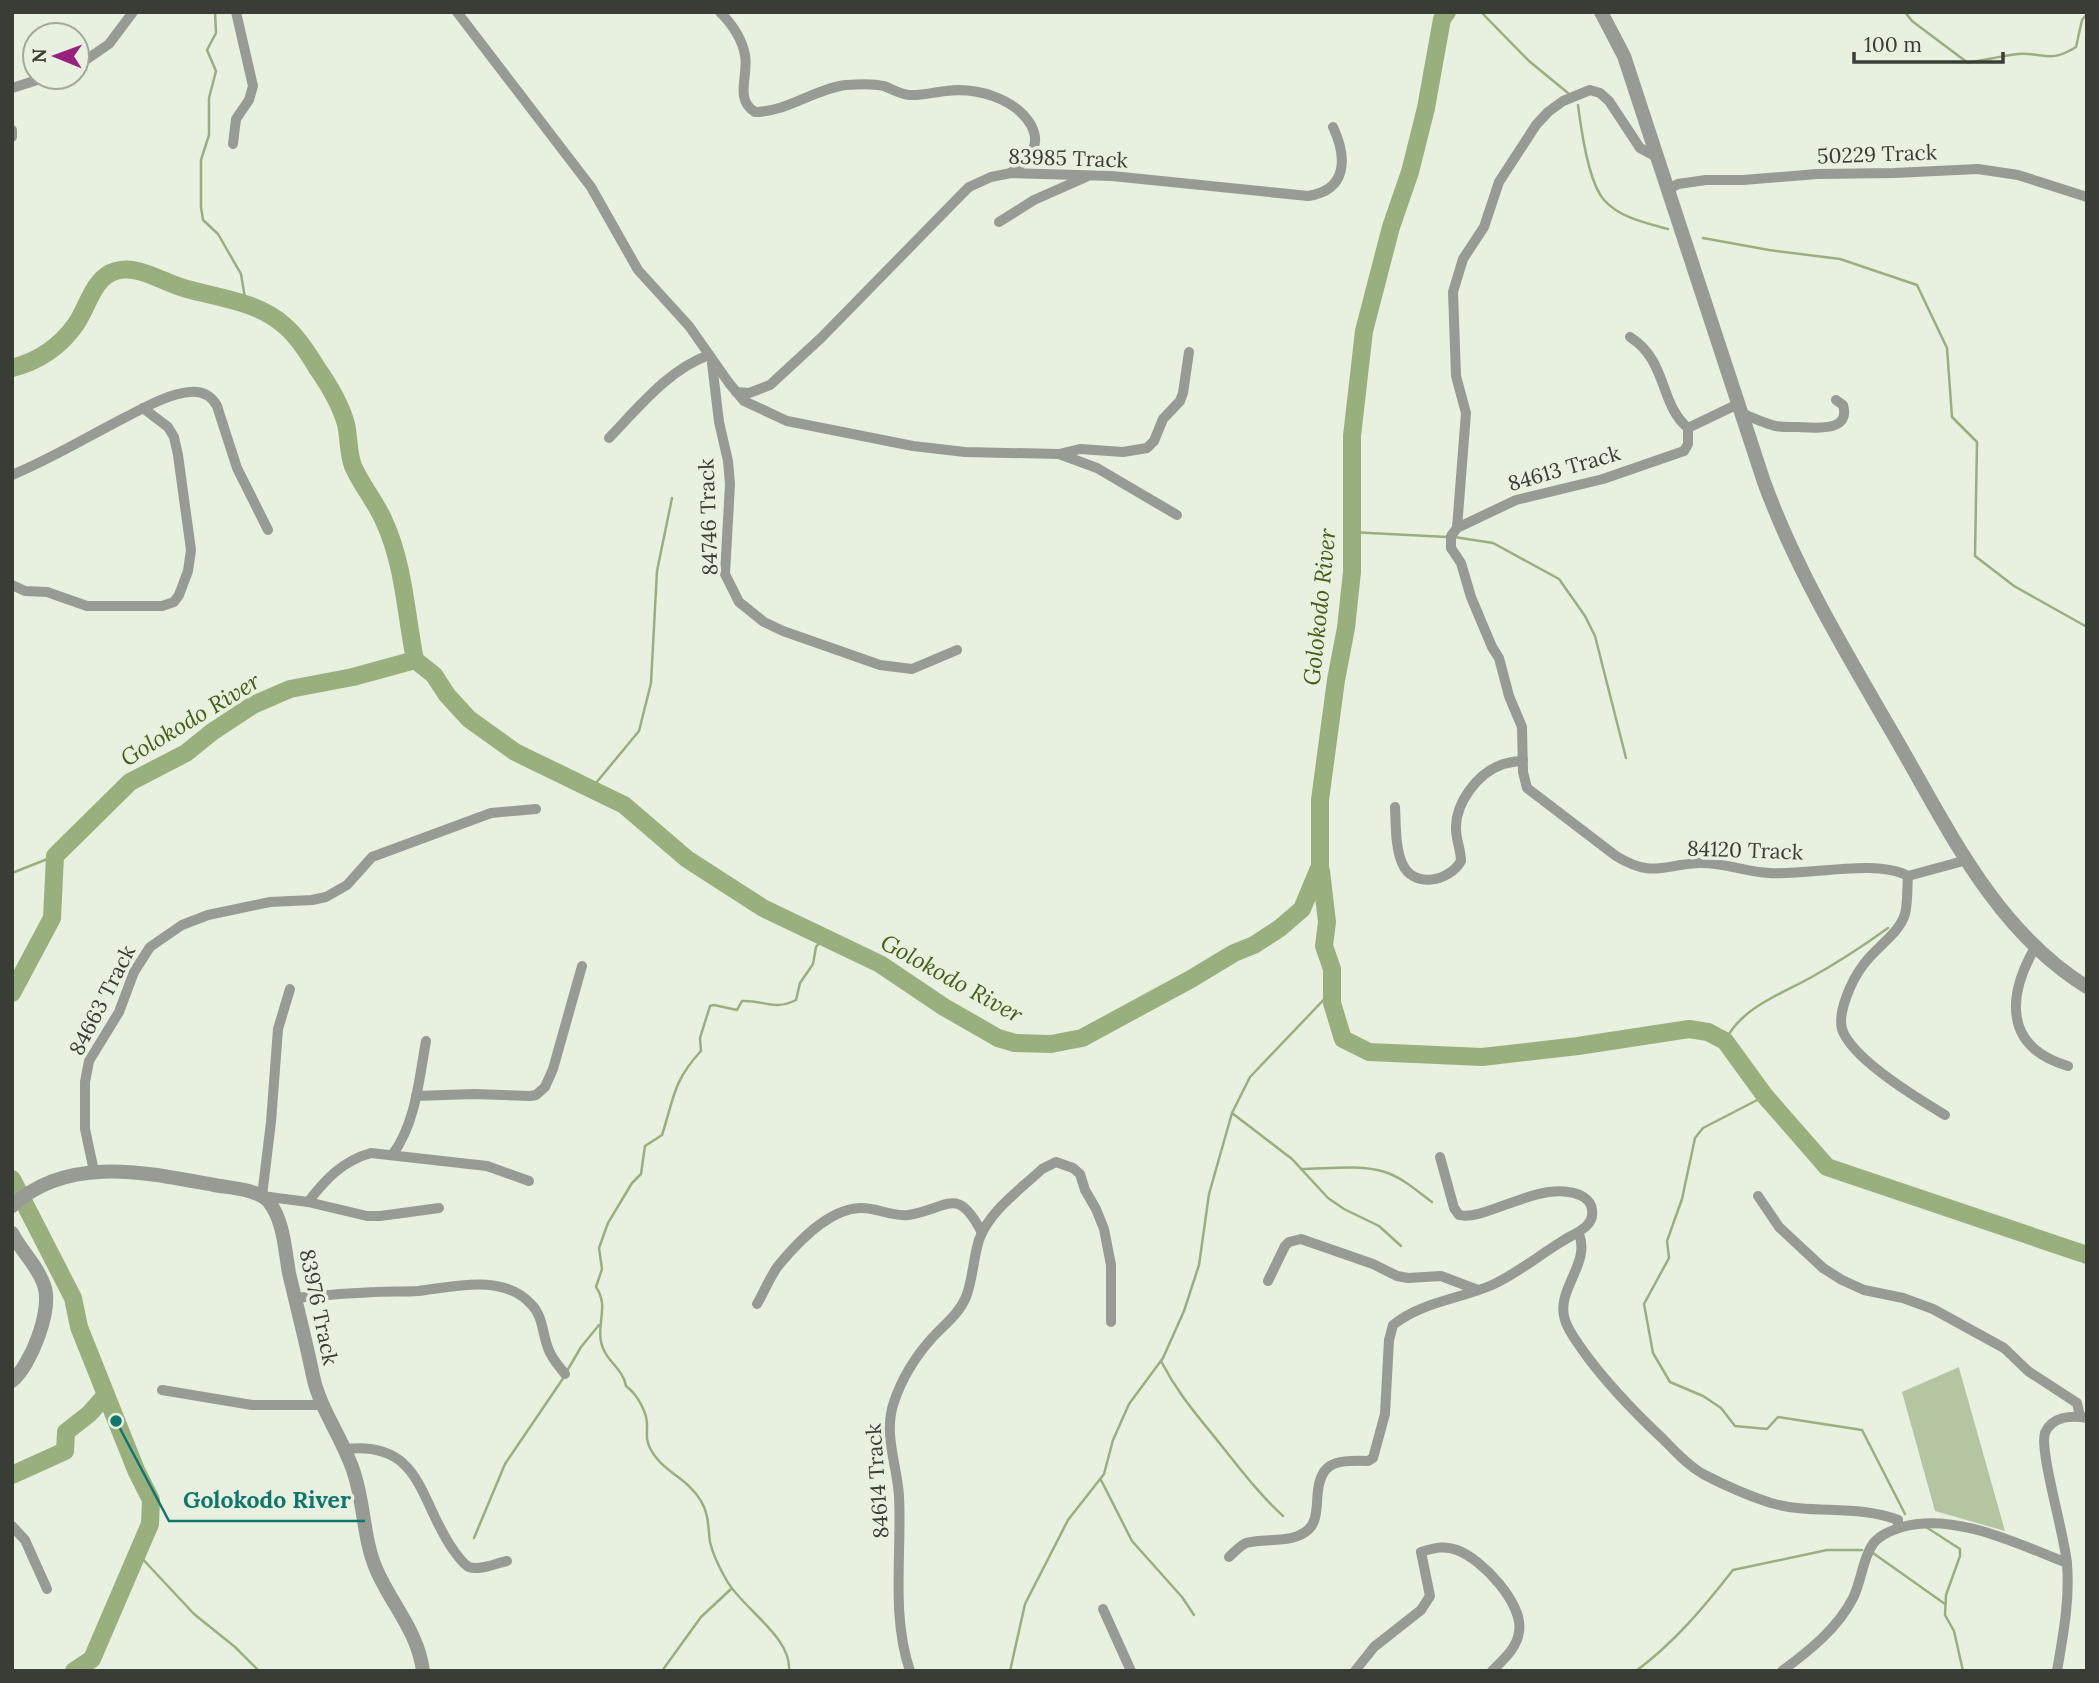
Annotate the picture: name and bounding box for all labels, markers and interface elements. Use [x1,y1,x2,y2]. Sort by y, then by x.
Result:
north arrow [21,21,91,91]
scale bar [1854,21,2003,65]
text: 100 m [1864,31,1922,58]
text: N [27,48,51,63]
street label: 50229 Track [1817,138,1938,170]
street label: 83985 Track [1008,142,1129,174]
street label: 84613 Track [1505,439,1624,497]
street label: 84746 Track [692,457,724,576]
water label: Golokodo River [1296,526,1342,687]
water label: Golokodo River [115,666,266,772]
street label: 84120 Track [1687,834,1804,866]
water label: Golokodo River [876,927,1029,1029]
street label: 84663 Track [63,940,142,1060]
street label: 83976 Track [294,1247,345,1368]
street label: 84614 Track [859,1422,894,1539]
callout: Golokodo River [169,1477,365,1521]
text: Golokodo River [183,1485,351,1514]

